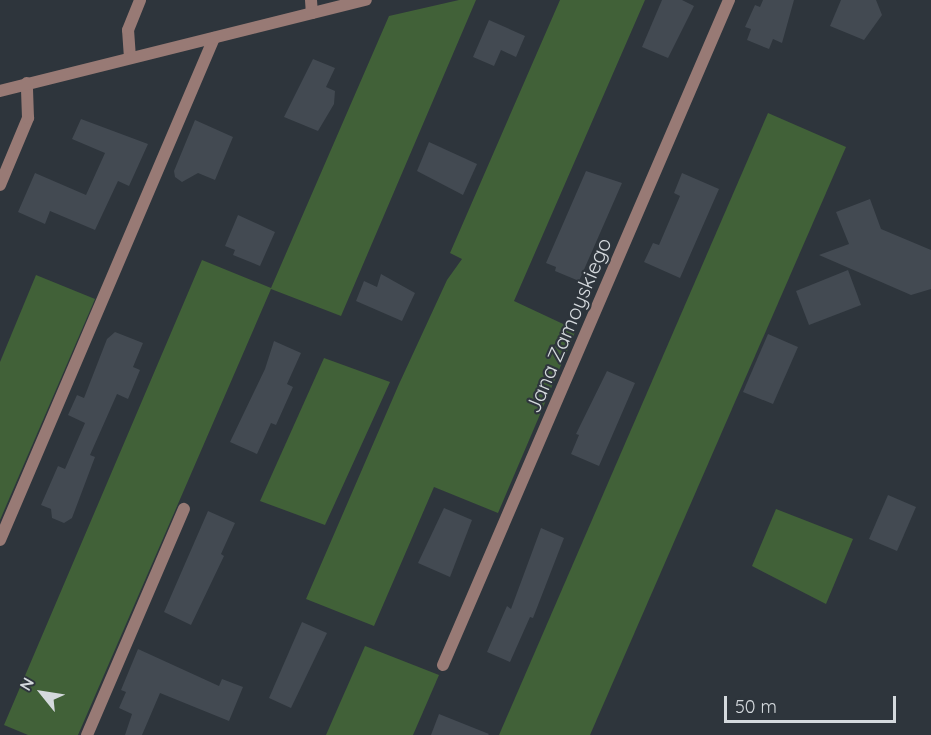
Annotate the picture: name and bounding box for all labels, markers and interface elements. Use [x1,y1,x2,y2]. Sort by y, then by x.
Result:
street label: Jana Zamoyskiego [520,234,616,416]
north arrow [12,663,72,723]
text: N [15,674,38,694]
scale bar [727,684,900,722]
text: 50 m [735,695,777,718]

